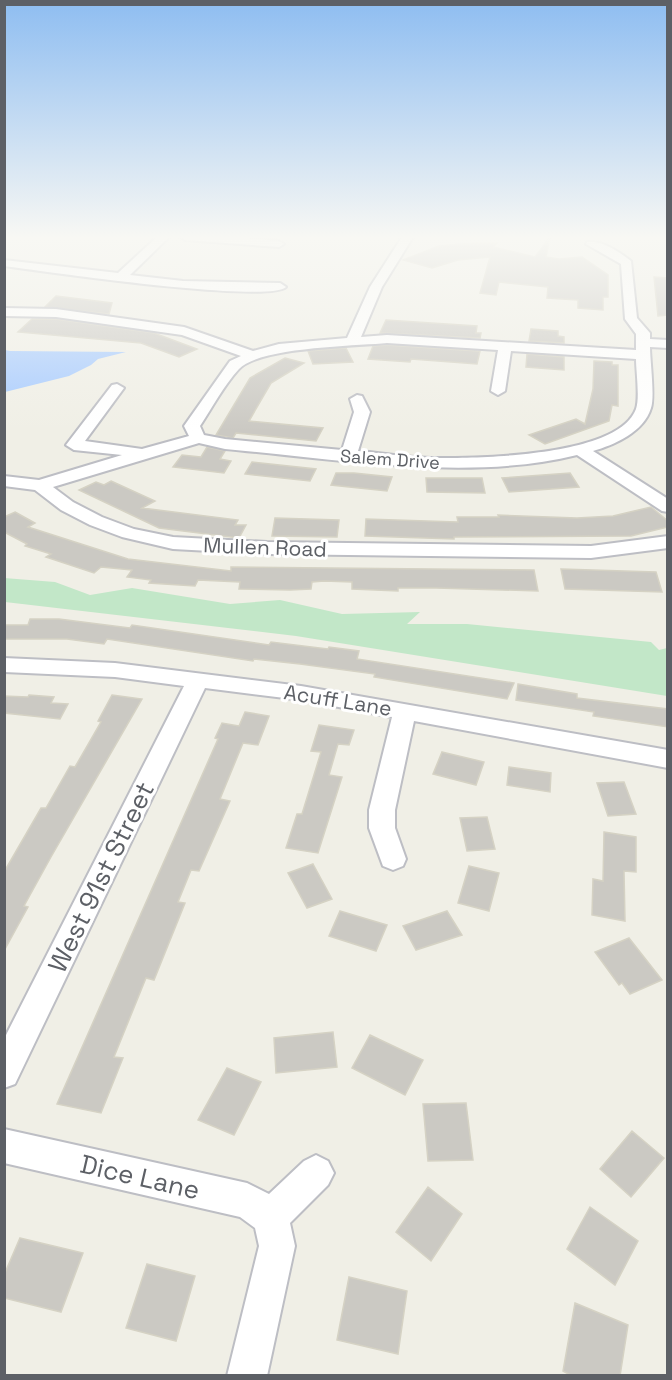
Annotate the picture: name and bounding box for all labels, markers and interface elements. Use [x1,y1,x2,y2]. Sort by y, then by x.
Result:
street label: Salem Drive [339,444,441,474]
street label: Mullen Road [203,531,327,563]
street label: Acuff Lane [282,678,394,722]
street label: West 91st Street [40,776,162,978]
street label: Dice Lane [77,1147,203,1207]

